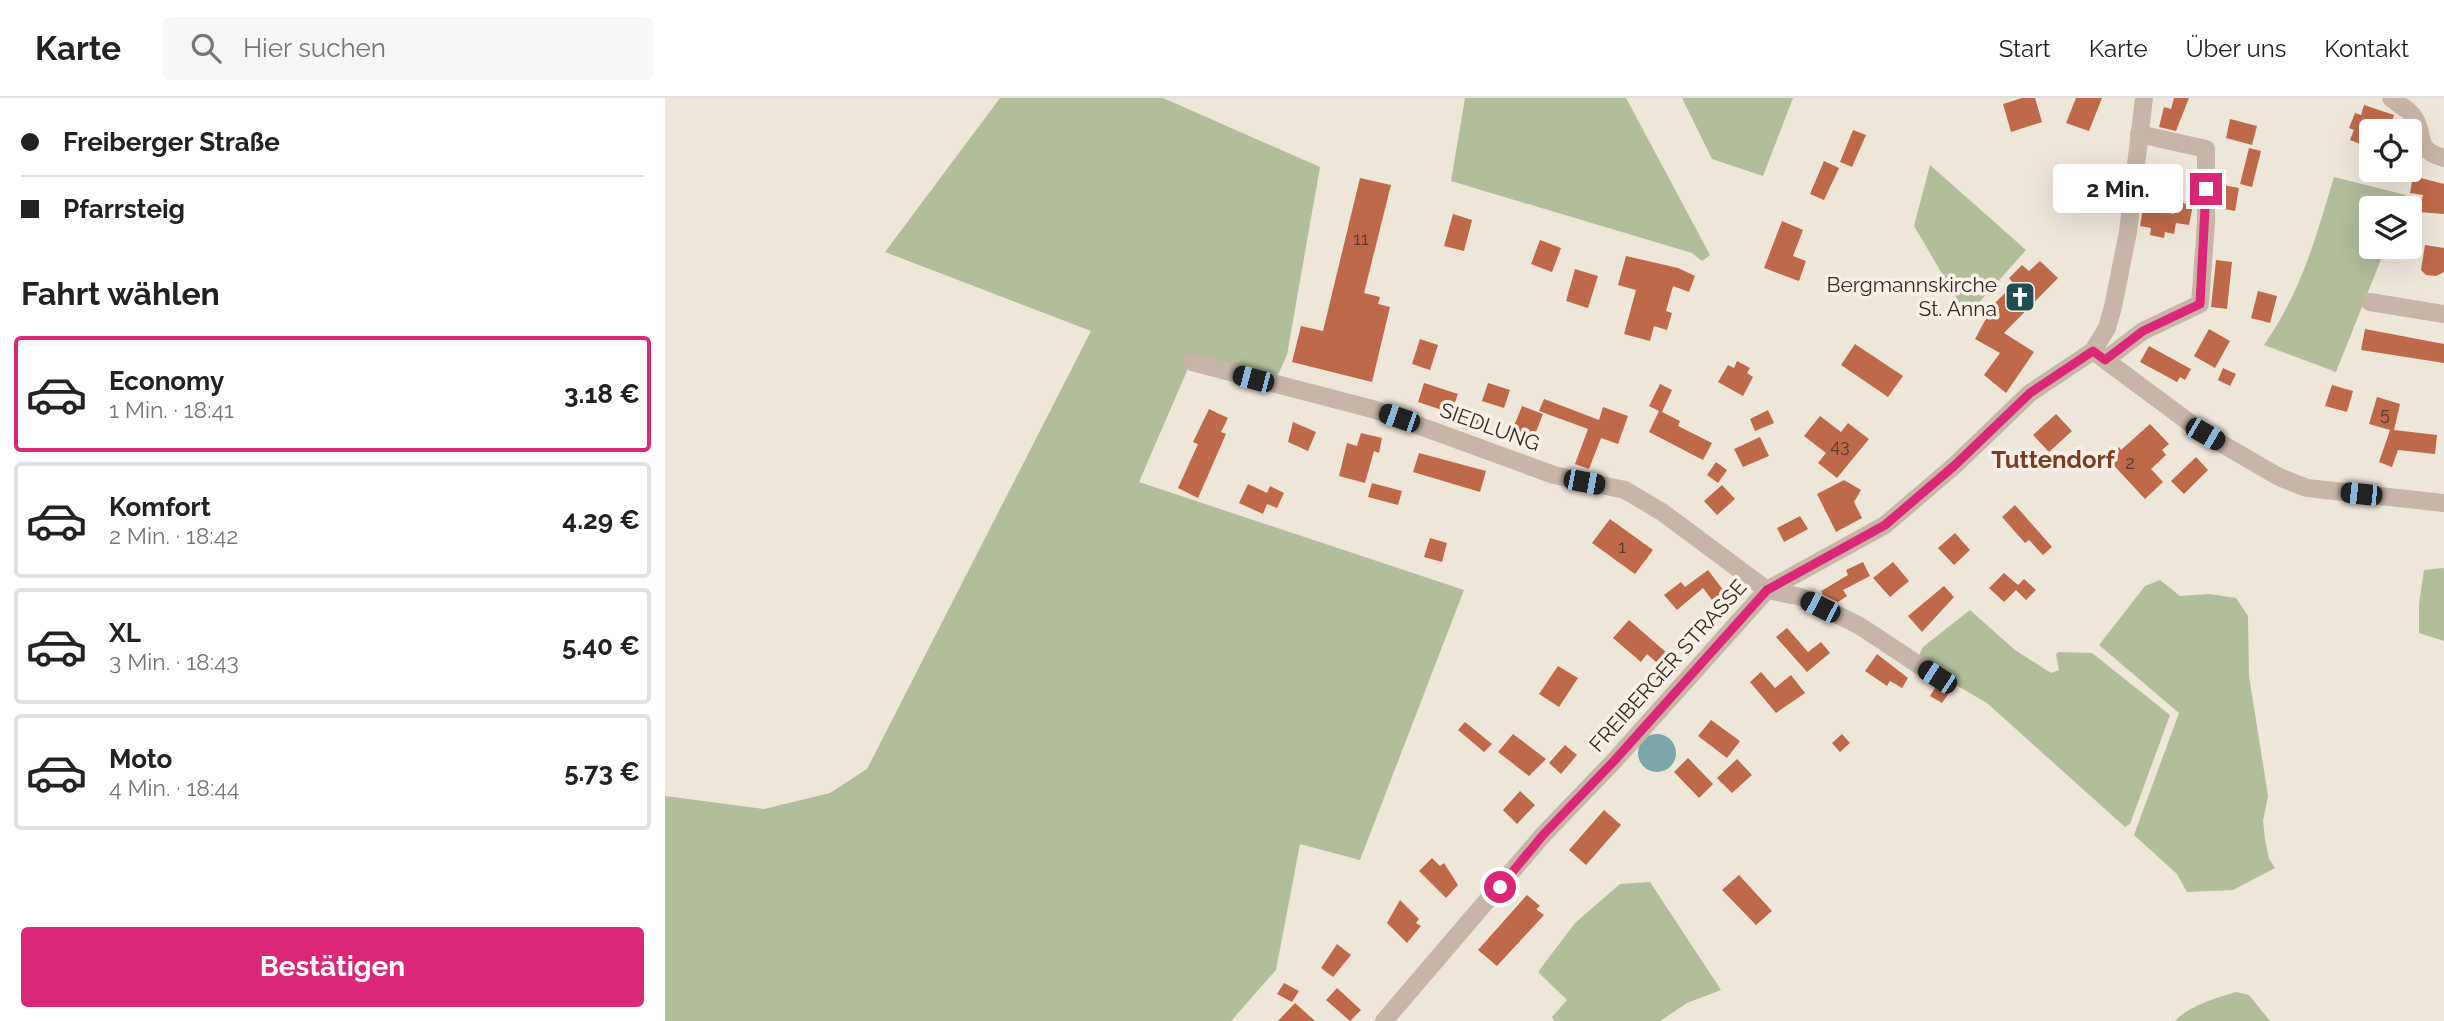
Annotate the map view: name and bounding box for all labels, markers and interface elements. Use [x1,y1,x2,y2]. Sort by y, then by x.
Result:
search box [163,17,653,80]
text: Karte [35,29,121,68]
icon: search [187,29,225,67]
text: Hier suchen [243,33,386,63]
text: Start [1999,34,2051,63]
text: Karte [2089,34,2148,63]
text: Über uns [2186,34,2286,63]
text: Kontakt [2324,34,2409,63]
map controls [2359,119,2422,259]
button: locate [2359,119,2422,182]
text: Freiberger Straße [63,127,280,157]
callout: 2 Min. [2052,164,2181,214]
route end [2190,173,2222,205]
text: 2 Min. [2086,175,2150,202]
text: Pfarrsteig [63,194,185,224]
button: layers [2359,196,2422,259]
house number: 11 [1353,228,1369,249]
place label: Bergmannskirche St. Anna [1826,272,1997,321]
text: Fahrt wählen [21,275,220,312]
church icon: Bergmannskirche St. Anna [2003,280,2037,314]
icon: car [25,363,88,426]
car [1230,363,1277,395]
text: Economy [109,366,224,396]
text: 3.18 € [564,379,640,409]
text: 1 Min. · 18:41 [109,396,234,423]
street label: SIEDLUNG [1437,397,1544,456]
car [1376,401,1423,435]
house number: 5 [2380,403,2390,424]
car [2182,414,2229,454]
house number: 43 [1830,435,1850,456]
district label: Tuttendorf [1991,445,2116,474]
house number: 2 [2125,452,2135,473]
car [1562,468,1607,496]
car [2340,481,2383,507]
icon: car [25,489,88,552]
text: Komfort [109,492,211,522]
text: 4.29 € [562,505,640,535]
text: 2 Min. · 18:42 [109,522,238,549]
house number: 1 [1618,536,1626,557]
street label: FREIBERGER STRASSE [1584,574,1751,757]
car [1797,588,1844,626]
icon: car [25,615,88,678]
text: XL [109,618,141,648]
text: 5.40 € [562,631,640,661]
text: 3 Min. · 18:43 [109,648,239,675]
car [1914,657,1961,697]
icon: car [25,741,88,804]
text: Moto [109,744,172,774]
text: 5.73 € [564,757,640,787]
text: 4 Min. · 18:44 [109,774,239,801]
route start [1484,871,1516,903]
button: Bestätigen [21,927,644,1007]

